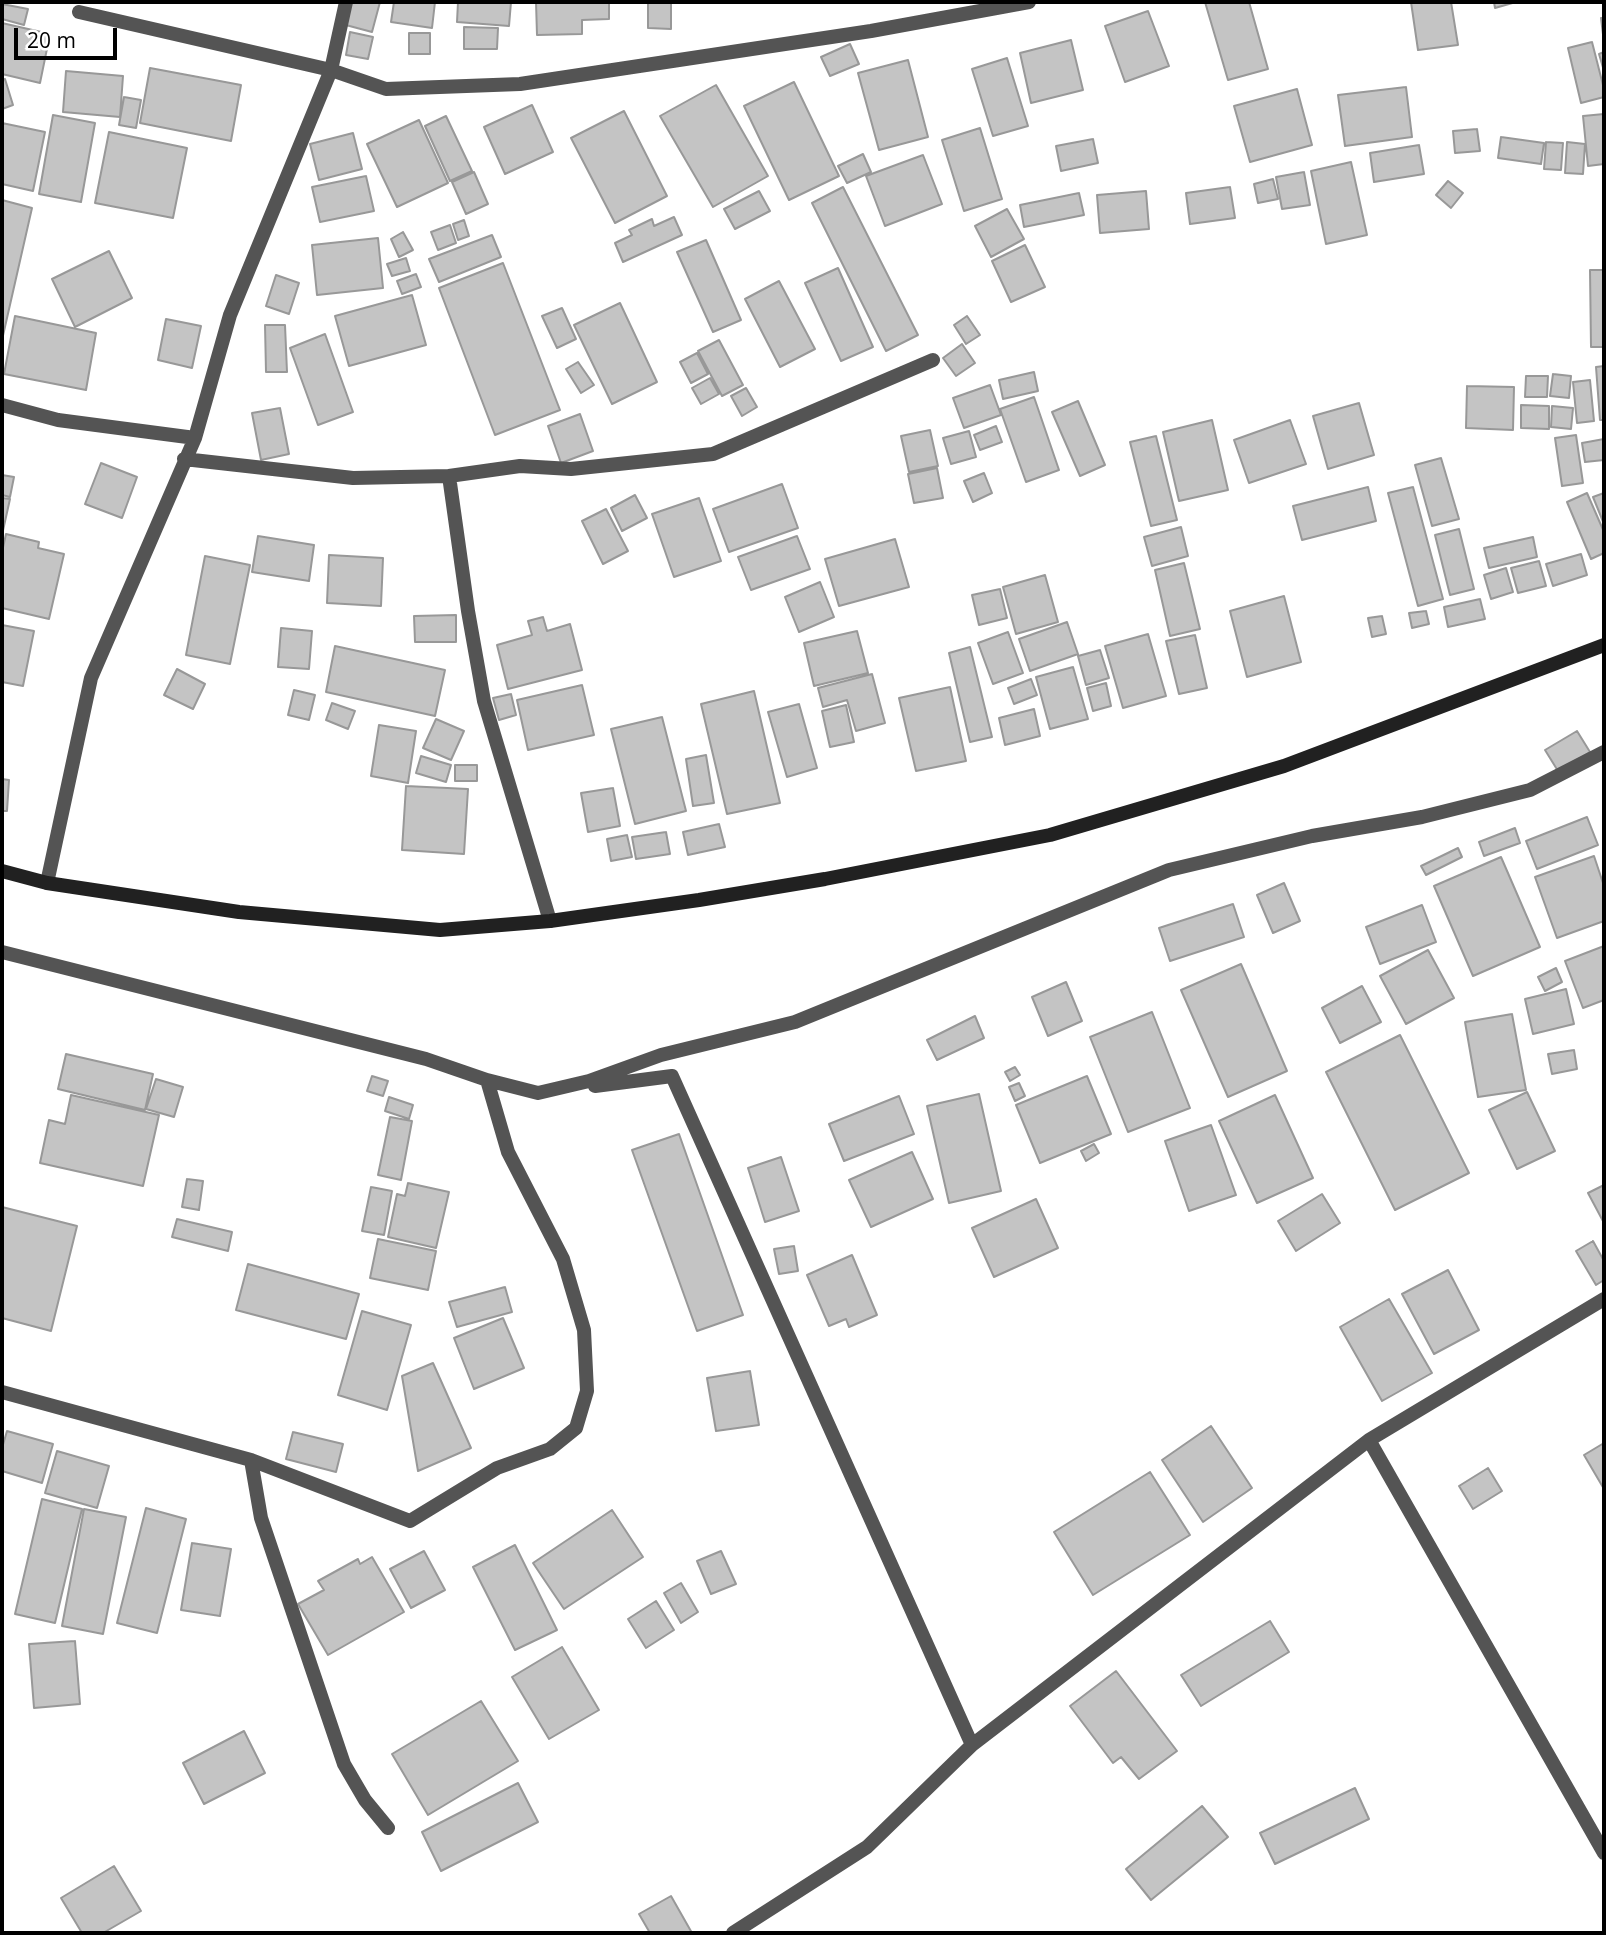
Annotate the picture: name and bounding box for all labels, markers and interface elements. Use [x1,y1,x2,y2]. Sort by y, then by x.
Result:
scale bar [18,14,121,58]
text: 20 m [27,26,76,54]

